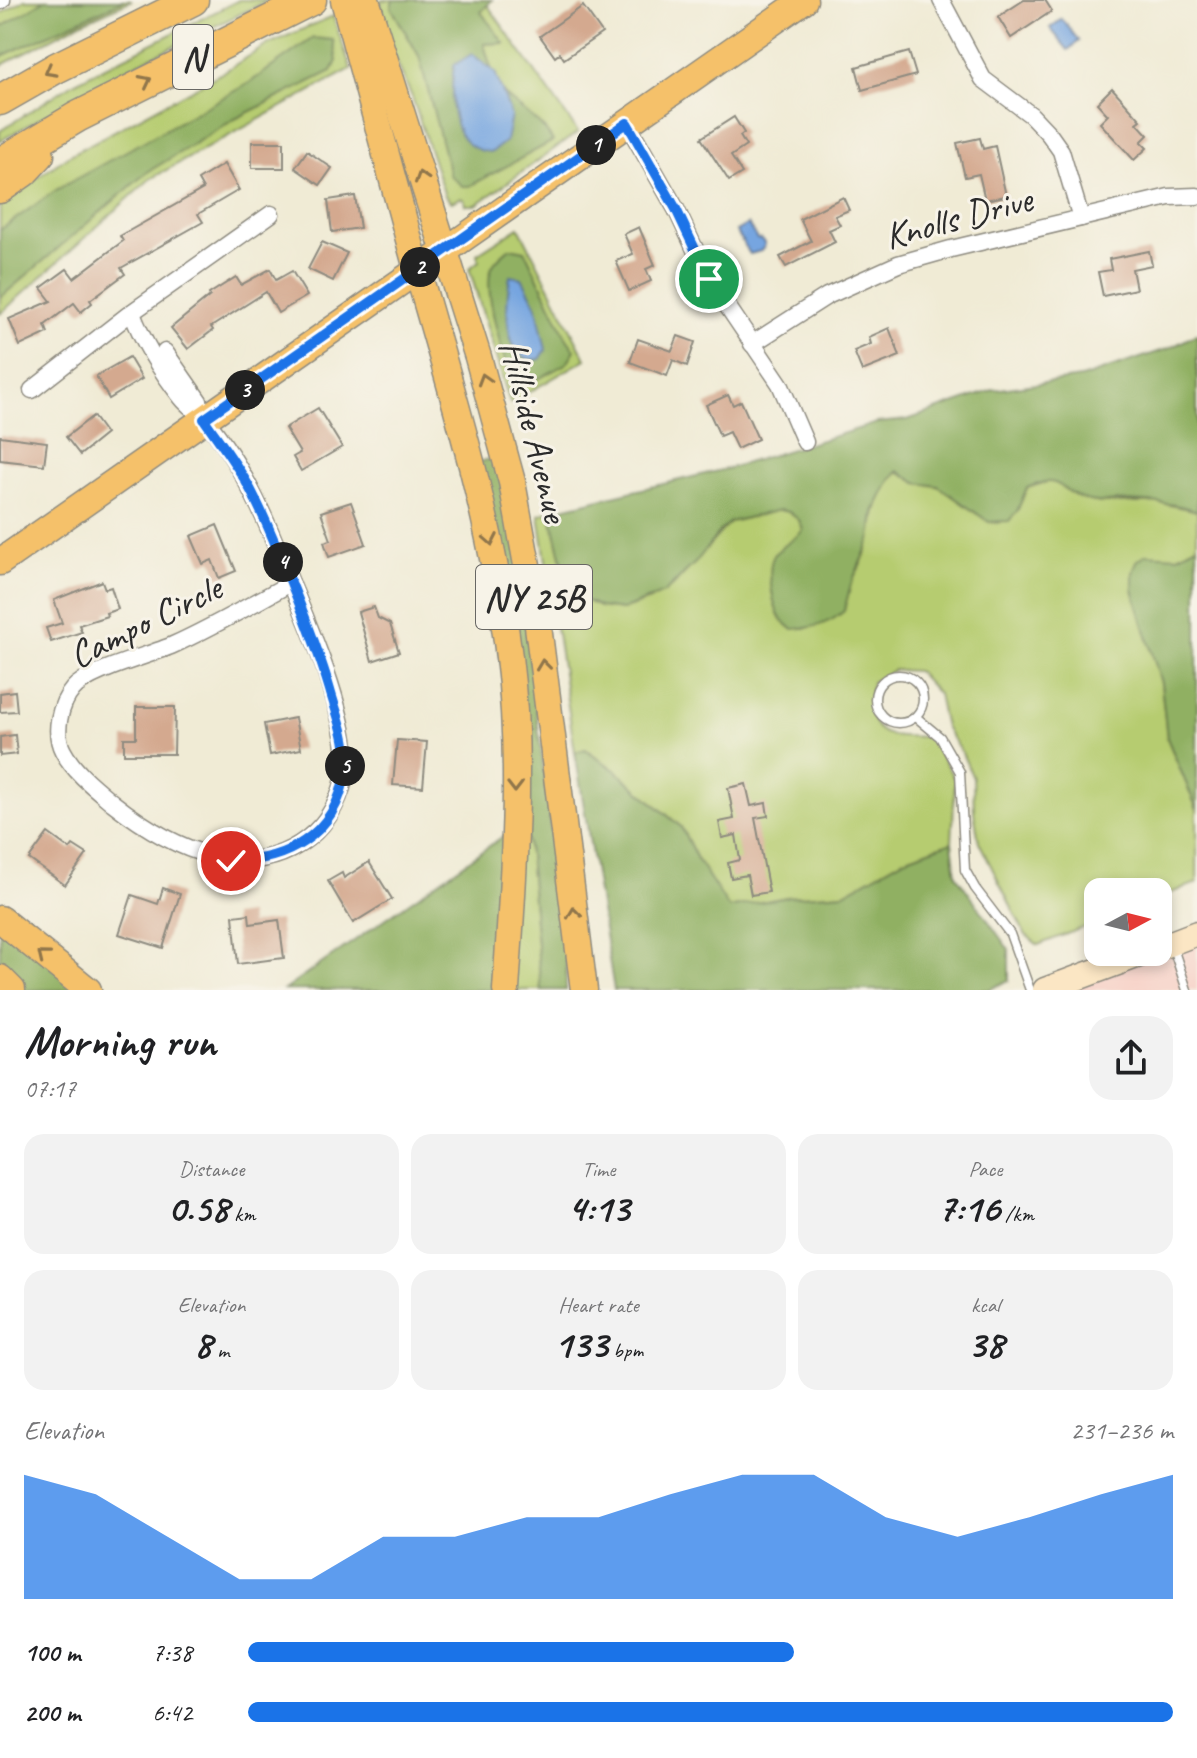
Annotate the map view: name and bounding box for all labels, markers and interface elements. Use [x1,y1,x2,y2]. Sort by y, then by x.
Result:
road number: N [173,25,213,89]
one-way arrow [44,62,58,77]
one-way arrow [138,75,153,91]
pin: 1 [576,125,616,165]
text: 1 [591,131,601,159]
one-way arrow [414,170,430,184]
street label: Knolls Drive [879,175,1039,260]
pin [675,245,743,313]
pin: 2 [400,247,440,287]
text: 2 [415,253,425,281]
icon: arrive [687,257,731,301]
street label: Hillside Avenue [489,335,580,530]
pin: 3 [225,370,265,410]
one-way arrow [477,373,493,386]
text: 3 [240,376,250,404]
one-way arrow [481,533,498,546]
pin: 4 [263,542,303,582]
text: 4 [278,548,288,576]
street label: Campo Circle [61,563,232,679]
road number: NY 25B [476,565,592,629]
one-way arrow [535,658,552,671]
pin: 5 [325,746,365,786]
text: 5 [340,752,350,780]
one-way arrow [506,781,524,794]
pin [197,827,265,895]
icon: check [209,839,253,883]
north arrow [1084,878,1172,966]
map controls [1084,878,1172,966]
one-way arrow [566,906,583,919]
one-way arrow [37,951,52,965]
text: Morning run [24,1014,216,1069]
button: share [1089,1016,1173,1100]
text: 07:17 [24,1072,76,1105]
text: Distance [179,1155,244,1183]
text: Time [582,1155,615,1183]
text: Pace [969,1155,1002,1183]
text: 0.58 [167,1183,229,1233]
text: 4:13 [568,1183,629,1233]
text: 7:16 [937,1183,1000,1233]
text: km [229,1200,256,1228]
text: /km [1000,1200,1034,1228]
text: Elevation [178,1291,245,1319]
text: Heart rate [558,1291,639,1319]
text: kcal [971,1291,1000,1319]
text: 8 [194,1319,212,1369]
text: 133 [554,1319,608,1369]
text: 38 [968,1319,1004,1369]
text: m [212,1336,229,1364]
text: bpm [608,1336,643,1364]
text: Elevation [24,1414,104,1447]
text: 231–236 m [1070,1414,1173,1447]
text: 100 m [24,1636,80,1669]
text: 7:38 [152,1636,192,1669]
text: 200 m [24,1696,80,1729]
text: 6:42 [152,1696,192,1729]

